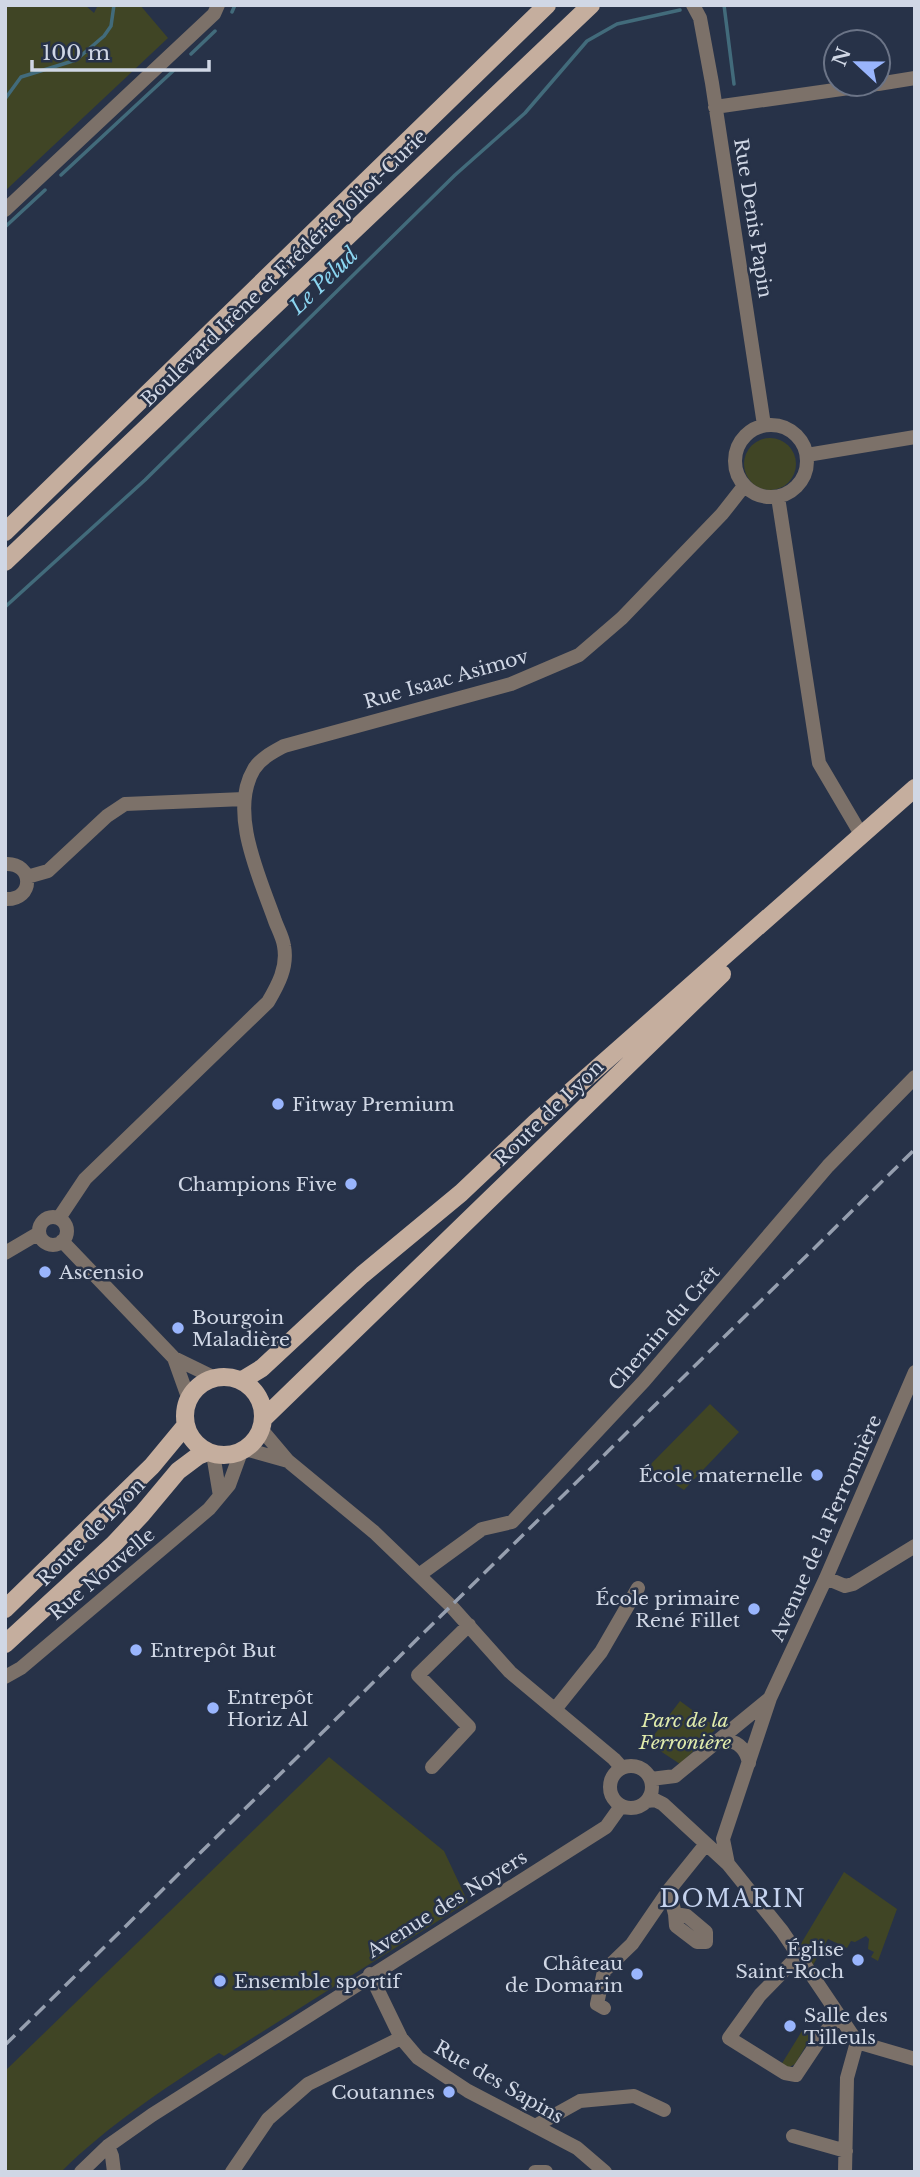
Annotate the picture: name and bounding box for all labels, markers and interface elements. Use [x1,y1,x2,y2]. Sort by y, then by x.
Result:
scale bar [32,28,208,72]
north arrow [822,28,892,98]
text: 100 m [42,40,110,66]
text: N [828,44,856,69]
street label: Boulevard Irène et Frédéric Joliot-Curie [136,125,432,411]
street label: Rue Denis Papin [729,137,777,299]
water label: Le Pelud [284,242,364,321]
street label: Rue Isaac Asimov [361,644,531,714]
street label: Route de Lyon [490,1055,608,1171]
place label: Fitway Premium [292,1093,454,1116]
marker: Fitway Premium [270,1096,286,1112]
place label: Champions Five [178,1173,337,1196]
marker: Champions Five [343,1176,359,1192]
street label: Chemin du Crêt [604,1260,725,1395]
place label: Ascensio [58,1261,144,1284]
marker: Ascensio [37,1264,53,1280]
place label: Bourgoin Maladière [192,1306,290,1351]
marker: Bourgoin Maladière [170,1320,186,1336]
street label: Avenue de la Ferronnière [765,1411,886,1646]
place label: École maternelle [639,1464,803,1487]
marker: École maternelle [809,1467,825,1483]
street label: Route de Lyon [33,1474,149,1590]
street label: Rue Nouvelle [44,1523,160,1625]
place label: École primaire René Fillet [596,1587,741,1632]
marker: École primaire René Fillet [746,1601,762,1617]
place label: Entrepôt But [150,1639,277,1662]
marker: Entrepôt But [128,1642,144,1658]
place label: Entrepôt Horiz Al [227,1686,314,1731]
marker: Entrepôt Horiz Al [205,1700,221,1716]
park label: Parc de la Ferronière [638,1709,731,1754]
street label: Avenue des Noyers [362,1845,531,1963]
district label: DOMARIN [659,1885,807,1913]
place label: Église Saint-Roch [735,1938,844,1983]
place label: Château de Domarin [505,1952,623,1997]
marker: Église Saint-Roch [850,1952,866,1968]
marker: Château de Domarin [629,1966,645,1982]
place label: Ensemble sportif [234,1970,402,1993]
marker: Ensemble sportif [212,1973,228,1989]
place label: Salle des Tilleuls [804,2004,888,2049]
marker: Salle des Tilleuls [782,2018,798,2034]
street label: Rue des Sapins [430,2036,568,2128]
place label: Coutannes [331,2081,435,2104]
marker: Coutannes [441,2084,457,2100]

